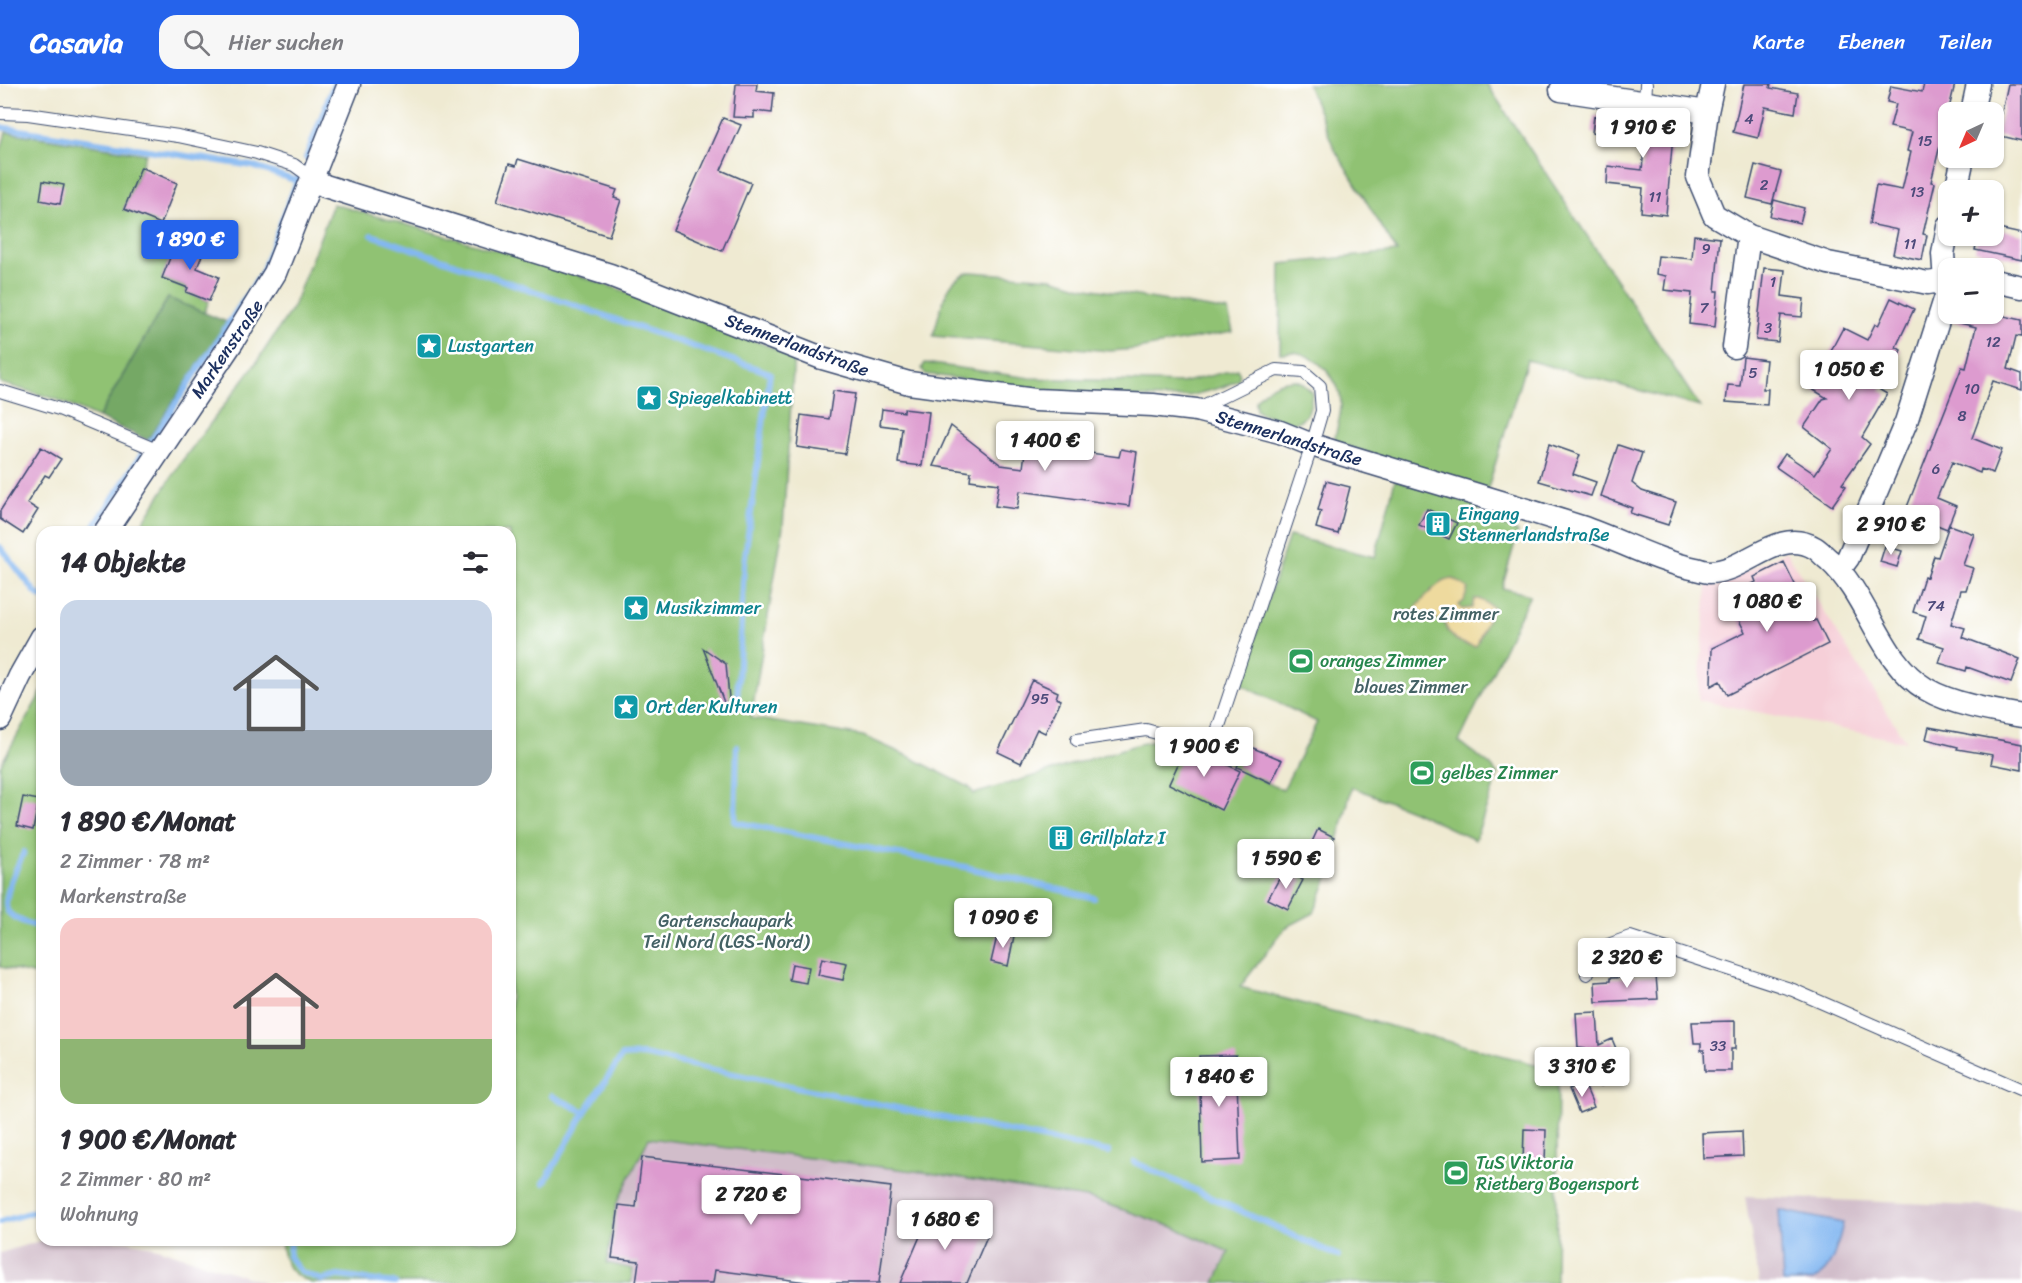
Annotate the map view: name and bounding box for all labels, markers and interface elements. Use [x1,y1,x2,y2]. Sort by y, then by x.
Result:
search box [159,15,579,69]
text: Casavia [30,18,123,67]
text: Hier suchen [228,23,344,62]
text: Karte [1753,23,1805,61]
text: Ebenen [1838,23,1905,61]
text: Teilen [1938,23,1992,61]
icon: search [180,26,213,59]
north arrow [1938,102,2004,168]
map controls [1938,102,2004,324]
house number: 4 [1744,106,1754,132]
pin: 1 910 € [1588,108,1698,159]
text: 1 910 € [1610,110,1676,145]
house number: 15 [1917,128,1933,154]
house number: 2 [1760,172,1769,198]
house number: 13 [1910,179,1924,205]
button: + [1938,180,2004,246]
house number: 11 [1649,184,1661,210]
pin: 1 890 € [135,220,245,271]
text: 1 890 € [155,222,225,257]
house number: 11 [1904,231,1916,257]
house number: 9 [1701,236,1711,262]
button: − [1938,258,2004,324]
house number: 1 [1770,269,1776,295]
street label: Markenstraße [182,293,272,405]
house number: 7 [1700,295,1710,321]
street label: Stennerlandstraße [720,304,874,386]
house number: 3 [1764,315,1772,341]
house number: 12 [1985,329,2001,355]
place label: Lustgarten [448,330,534,362]
place icon: Lustgarten [414,331,444,361]
pin: 1 050 € [1794,350,1904,401]
text: 1 050 € [1814,352,1884,387]
house number: 5 [1748,360,1758,386]
house number: 10 [1964,376,1980,402]
place label: Spiegelkabinett [668,382,793,414]
place icon: Spiegelkabinett [634,383,664,413]
street label: Stennerlandstraße [1212,401,1366,475]
house number: 8 [1957,403,1967,429]
pin: 1 400 € [990,421,1100,472]
text: 1 400 € [1010,423,1080,458]
house number: 6 [1932,456,1940,482]
place label: Eingang Stennerlandstraße [1458,498,1610,551]
pin: 2 910 € [1836,505,1946,556]
text: 2 910 € [1857,507,1925,542]
building icon: Eingang Stennerlandstraße [1423,509,1453,539]
text: 14 Objekte [60,539,186,585]
icon: filters [459,546,492,579]
pin: 1 080 € [1712,582,1822,633]
text: 1 080 € [1732,584,1802,619]
place label: Musikzimmer [656,592,763,624]
place icon: Musikzimmer [621,593,651,623]
house number: 74 [1927,593,1945,619]
park label: rotes Zimmer [1393,598,1500,630]
icon: home [222,639,330,747]
place label: oranges Zimmer [1320,645,1447,677]
sports icon: oranges Zimmer [1286,646,1316,676]
park label: blaues Zimmer [1354,671,1469,703]
house number: 95 [1031,686,1049,712]
place label: Ort der Kulturen [646,691,778,723]
place icon: Ort der Kulturen [611,692,641,722]
pin: 1 900 € [1149,727,1259,778]
text: 1 900 € [1169,729,1239,764]
place label: gelbes Zimmer [1440,757,1559,789]
sports icon: gelbes Zimmer [1407,758,1437,788]
text: 1 890 €/Monat [60,798,236,844]
place label: Grillplatz I [1080,822,1167,854]
building icon: Grillplatz I [1046,823,1076,853]
pin: 1 590 € [1231,839,1341,890]
text: 1 590 € [1251,841,1321,876]
text: 2 Zimmer · 78 m² [60,844,210,879]
text: Markenstraße [60,879,187,914]
pin: 1 090 € [948,898,1058,949]
text: 1 090 € [968,900,1038,935]
park label: Gartenschaupark Teil Nord (LGS-Nord) [643,905,811,958]
pin: 2 320 € [1572,938,1682,989]
text: 2 320 € [1592,940,1662,975]
icon: home [222,957,330,1065]
house number: 33 [1710,1033,1726,1059]
pin: 3 310 € [1527,1047,1637,1098]
text: 3 310 € [1549,1049,1615,1084]
pin: 1 840 € [1164,1057,1274,1108]
text: 1 840 € [1184,1059,1254,1094]
text: 1 900 €/Monat [60,1116,237,1162]
place label: TuS Viktoria Rietberg Bogensport [1476,1147,1639,1200]
sports icon: TuS Viktoria Rietberg Bogensport [1441,1158,1471,1188]
text: 2 Zimmer · 80 m² [60,1162,211,1197]
pin: 2 720 € [696,1175,806,1226]
text: 2 720 € [716,1177,786,1212]
text: Wohnung [60,1197,139,1232]
pin: 1 680 € [890,1200,1000,1251]
text: 1 680 € [911,1202,979,1237]

